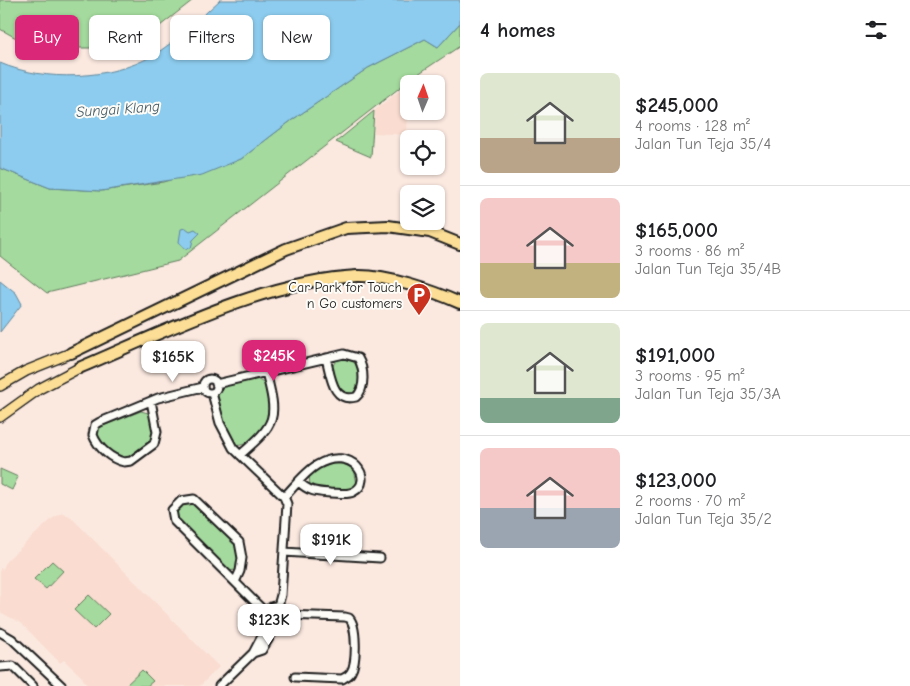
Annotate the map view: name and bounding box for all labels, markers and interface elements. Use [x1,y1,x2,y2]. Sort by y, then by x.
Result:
chip: Buy [15,15,79,60]
chip: Rent [89,15,160,60]
chip: Filters [170,15,253,60]
chip: New [263,15,330,60]
icon: filters [862,16,890,44]
text: 4 homes [480,18,555,42]
north arrow [400,75,445,120]
map controls [400,75,445,230]
icon: home [520,93,580,153]
text: $245,000 [635,93,719,117]
water label: Sungai Klang [76,97,161,121]
text: 4 rooms · 128 m² [635,117,750,135]
button: locate [400,130,445,175]
text: Jalan Tun Teja 35/4 [635,135,771,153]
button: layers [400,185,445,230]
icon: home [520,218,580,278]
text: $165,000 [635,218,718,242]
text: 3 rooms · 86 m² [635,242,744,260]
text: Jalan Tun Teja 35/4B [635,260,781,278]
place label: Car Park for Touch n Go customers [288,279,402,312]
parking icon: Car Park for Touch n Go customers [406,282,432,316]
pin: $165K [138,340,208,383]
pin: $245K [239,340,309,382]
icon: home [520,343,580,403]
text: $191,000 [635,343,715,367]
text: $245K [253,347,295,365]
text: $165K [152,348,194,366]
text: 3 rooms · 95 m² [635,367,745,385]
text: Jalan Tun Teja 35/3A [635,385,781,403]
icon: home [520,468,580,528]
text: $123,000 [635,468,717,492]
text: 2 rooms · 70 m² [635,492,745,510]
text: Jalan Tun Teja 35/2 [635,510,772,528]
pin: $191K [296,524,366,566]
text: $191K [311,531,351,549]
pin: $123K [234,604,304,646]
text: $123K [249,611,289,629]

